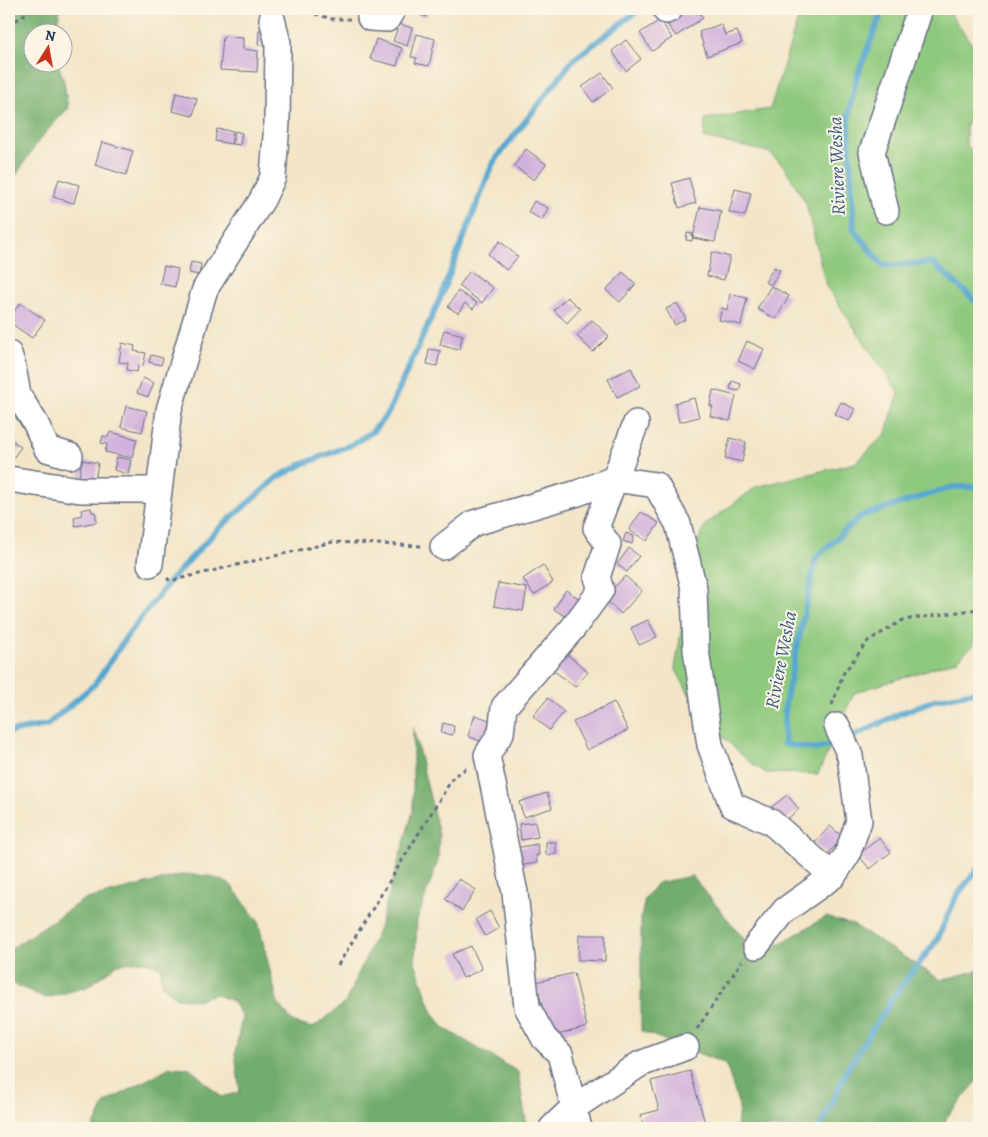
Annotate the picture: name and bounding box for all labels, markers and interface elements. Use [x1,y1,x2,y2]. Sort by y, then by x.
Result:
north arrow [22,22,72,72]
text: N [44,25,57,46]
water label: Riviere Wesha [822,116,852,216]
water label: Riviere Wesha [759,609,803,711]

